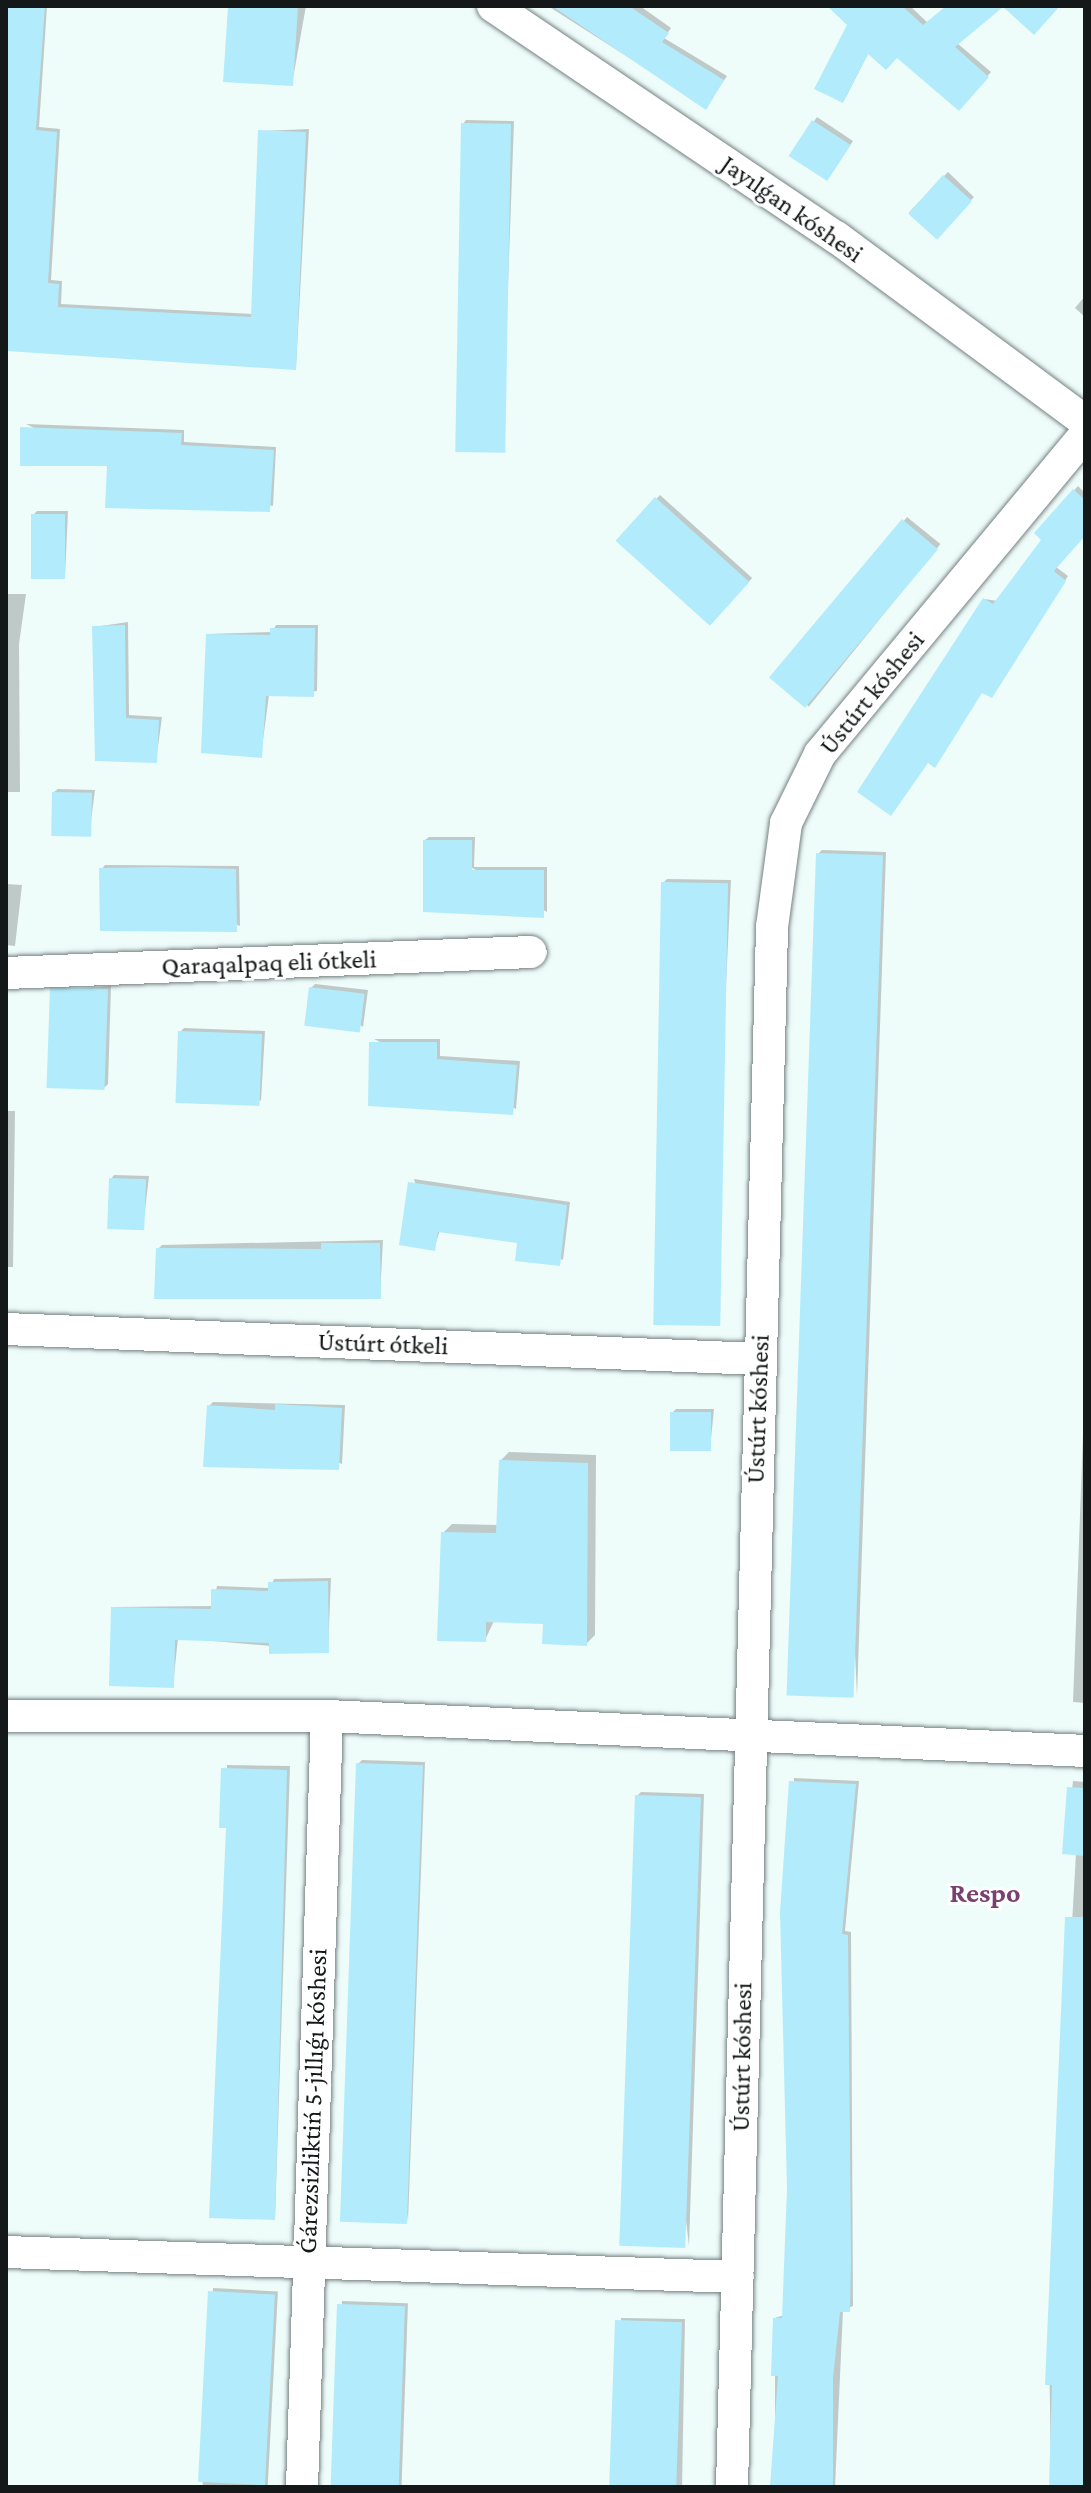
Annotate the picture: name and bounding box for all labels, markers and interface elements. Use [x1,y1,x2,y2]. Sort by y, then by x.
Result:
street label: Jayılǵan kóshesi [715,149,869,269]
street label: Ústúrt kóshesi [813,625,931,761]
street label: Qaraqalpaq eli ótkeli [161,944,377,982]
street label: Ústúrt ótkeli [317,1326,449,1362]
street label: Ústúrt kóshesi [740,1334,776,1484]
district label: Respo [949,1876,1021,1910]
street label: Ǵárezsizliktiń 5-jıllıǵı kóshesi [292,1948,334,2254]
street label: Ústúrt kóshesi [725,1982,759,2132]

